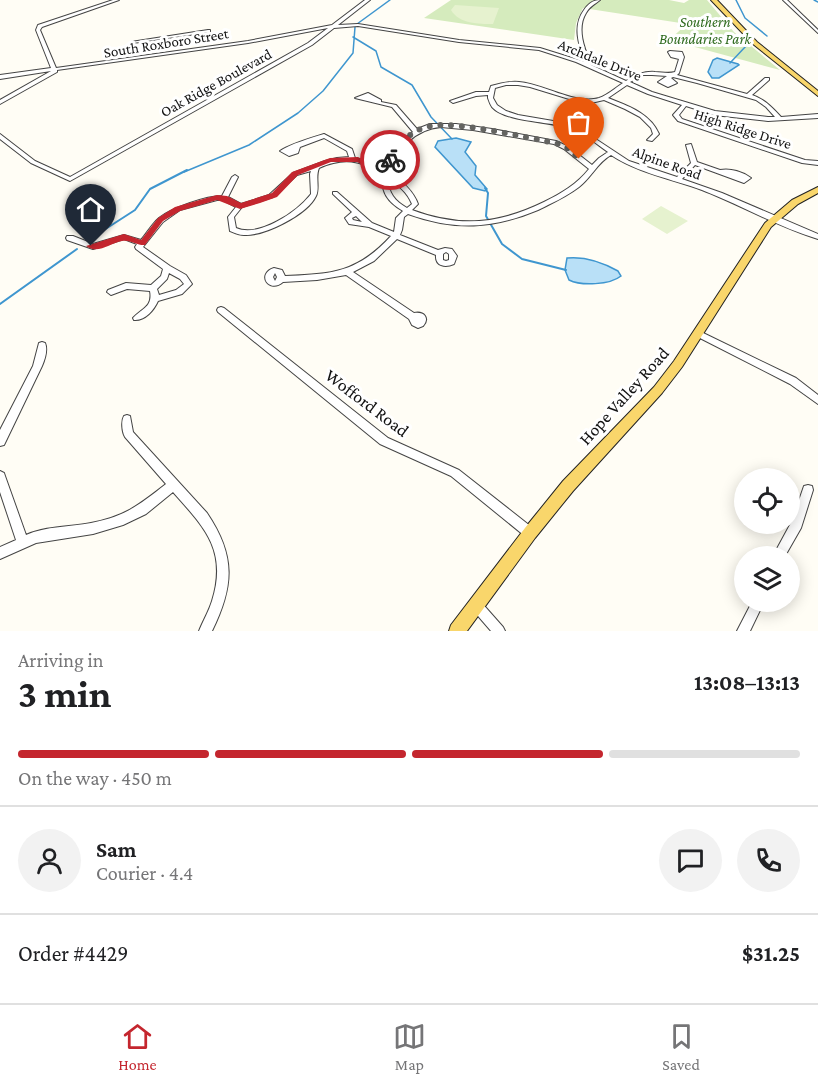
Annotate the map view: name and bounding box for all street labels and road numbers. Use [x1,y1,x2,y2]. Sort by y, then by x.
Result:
street label: South Roxboro Street [102,25,231,61]
street label: Archdale Drive [556,36,644,84]
street label: Oak Ridge Boulevard [158,46,275,121]
street label: High Ridge Drive [692,106,794,153]
street label: Alpine Road [630,143,704,184]
street label: Hope Valley Road [575,343,674,449]
street label: Wofford Road [321,365,413,441]

